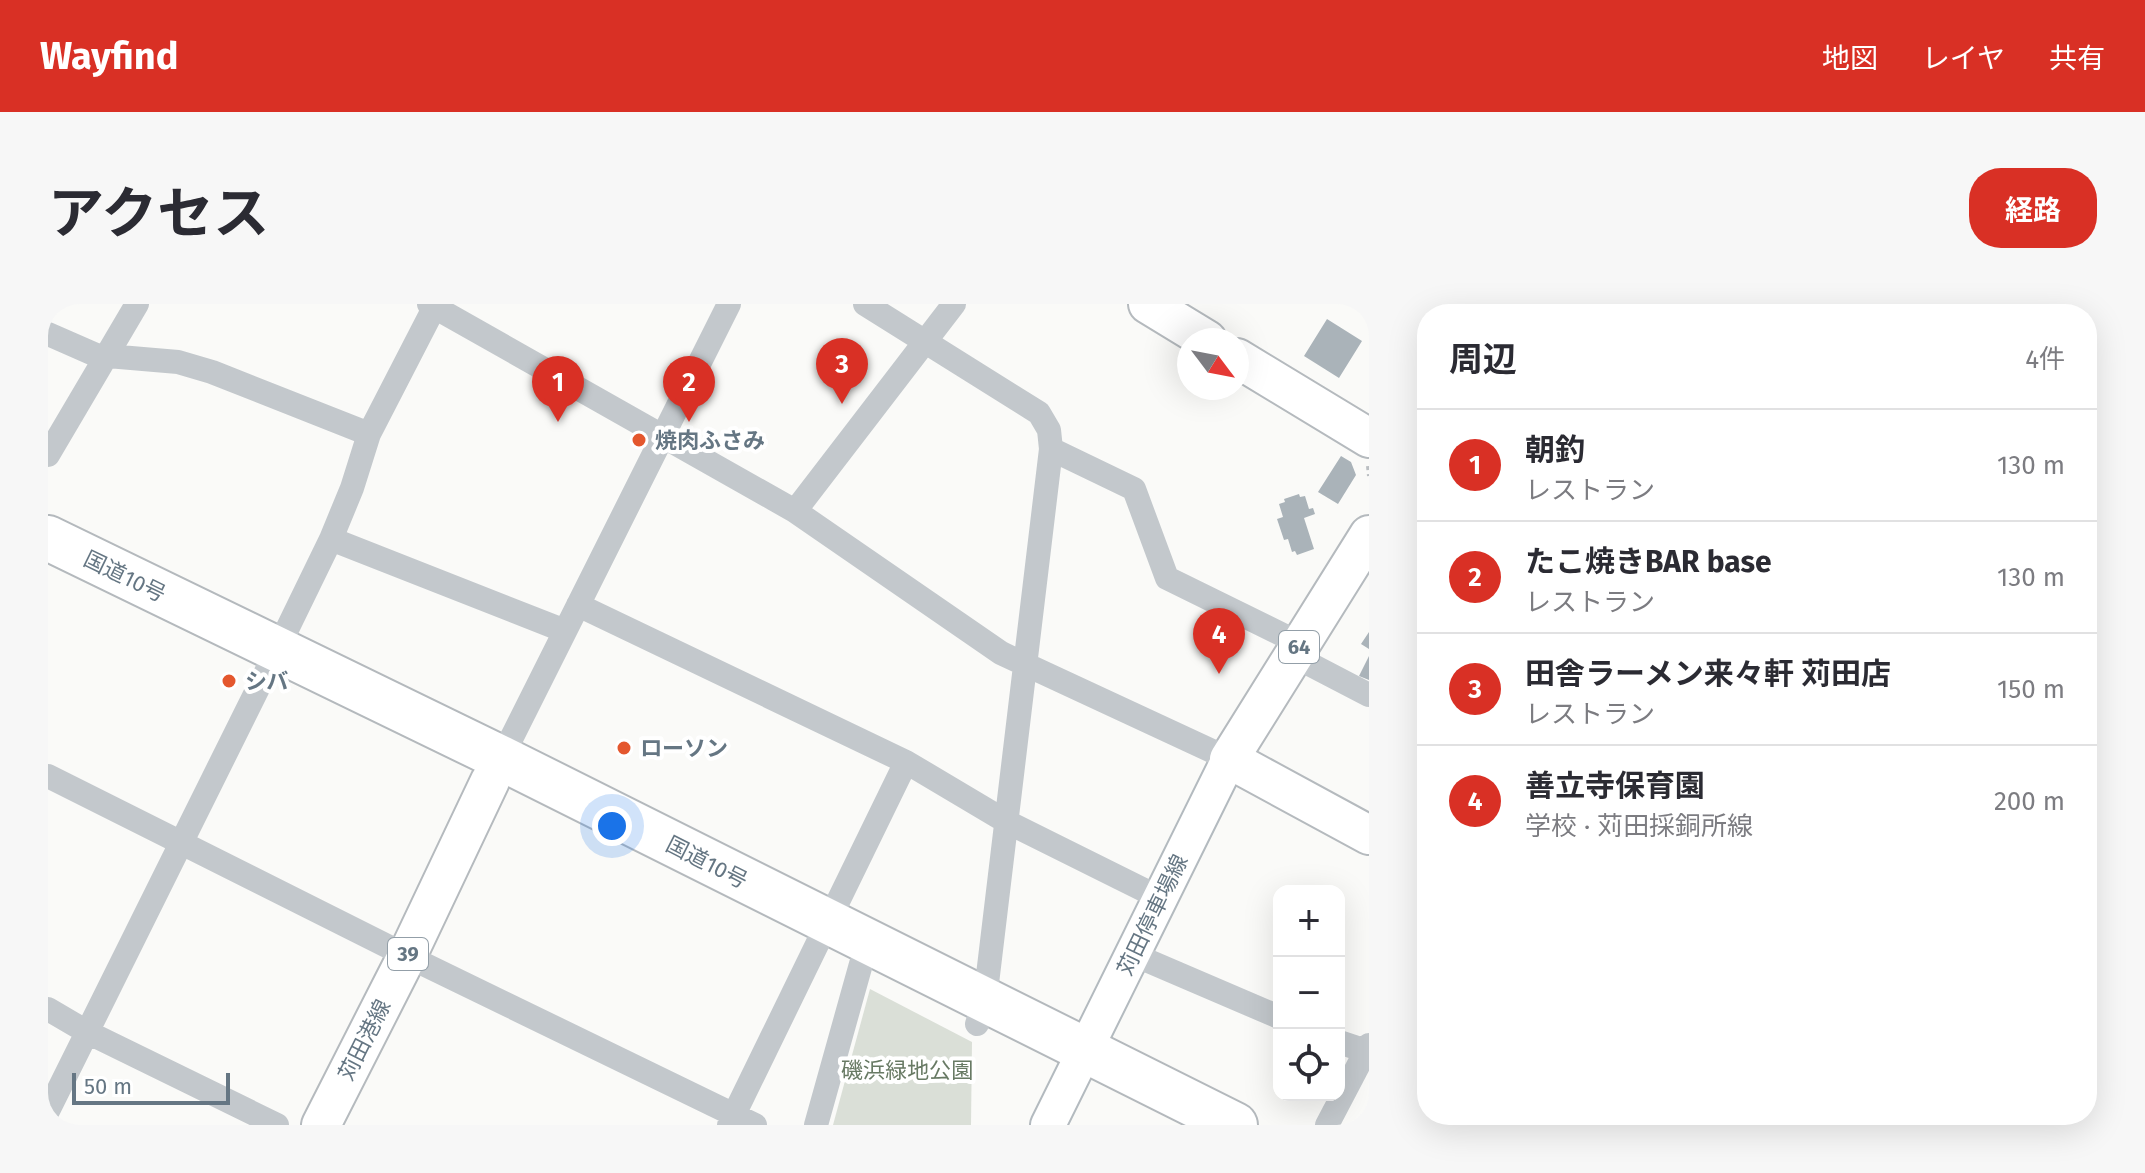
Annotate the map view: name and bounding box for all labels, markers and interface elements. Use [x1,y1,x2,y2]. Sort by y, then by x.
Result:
text: Wayfind [40,33,178,79]
text: 地図 [1822,42,1878,75]
text: レイヤ [1922,42,2005,75]
text: 共有 [2049,42,2105,75]
button: 経路 [1969,168,2097,248]
text: アクセス [48,181,269,248]
north arrow [1177,328,1249,400]
pin: 3 [816,338,868,404]
text: 周辺 [1449,339,1517,380]
text: 4件 [2025,344,2065,375]
pin: 1 [532,356,584,422]
pin: 2 [663,356,715,422]
place label: 焼肉ふさみ [655,427,765,454]
marker: 焼肉ふさみ [630,431,648,449]
text: 朝釣 [1525,432,1585,468]
text: 1 [1469,450,1481,481]
text: 130 m [1997,450,2065,481]
text: レストラン [1525,475,1655,506]
text: たこ焼きBAR base [1525,544,1771,580]
street label: 国道10号 [79,545,170,608]
text: 2 [1468,562,1482,593]
text: 130 m [1997,562,2065,593]
text: レストラン [1525,587,1655,618]
pin: 4 [1193,608,1245,674]
road number: 64 [1279,631,1319,663]
text: 田舎ラーメン来々軒 苅田店 [1525,656,1891,692]
place label: シバ [245,668,288,695]
marker: シバ [220,672,238,690]
text: 3 [1468,674,1482,705]
text: 150 m [1997,674,2065,705]
text: レストラン [1525,699,1655,730]
place label: ローソン [640,735,728,762]
marker: ローソン [615,739,633,757]
text: 善立寺保育園 [1525,768,1705,804]
text: 4 [1468,786,1482,817]
text: 200 m [1994,786,2065,817]
your location [592,806,632,846]
text: 学校 · 苅田採銅所線 [1525,811,1753,842]
street label: 国道10号 [662,830,752,894]
street label: 苅田停車場線 [1111,850,1194,980]
map controls [1273,885,1345,1101]
button: + [1273,885,1345,957]
road number: 39 [388,938,428,970]
button: − [1273,957,1345,1029]
street label: 苅田港線 [332,995,396,1086]
button: locate [1273,1029,1345,1101]
park label: 磯浜緑地公園 [841,1057,973,1084]
scale bar [72,1069,230,1105]
text: 50 m [84,1073,132,1100]

